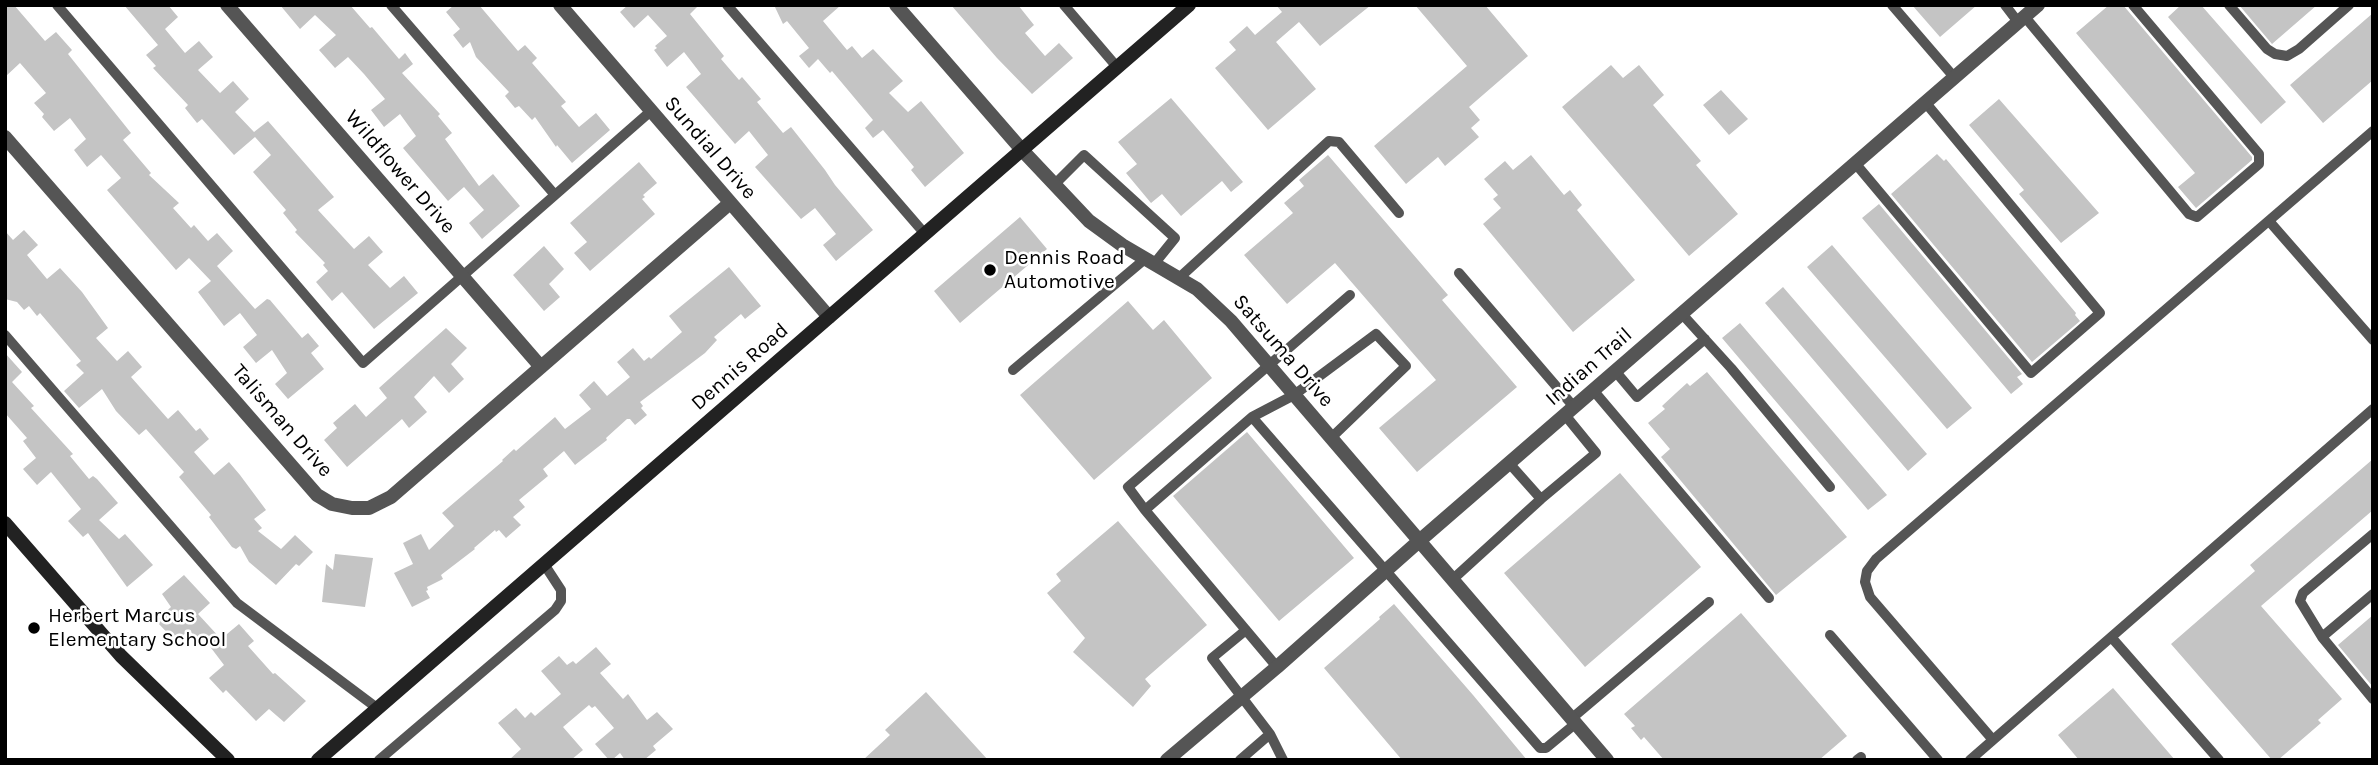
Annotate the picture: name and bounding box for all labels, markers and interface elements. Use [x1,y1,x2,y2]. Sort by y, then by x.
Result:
street label: Sundial Drive [658,91,762,205]
street label: Wildflower Drive [339,105,461,239]
place label: Dennis Road Automotive [1004,245,1125,295]
marker: Dennis Road Automotive [982,262,998,278]
street label: Satsuma Drive [1227,289,1339,413]
street label: Dennis Road [686,318,794,416]
street label: Indian Trail [1540,322,1638,412]
street label: Talisman Drive [226,359,338,483]
place label: Herbert Marcus Elementary School [48,603,226,653]
marker: Herbert Marcus Elementary School [26,620,42,636]

